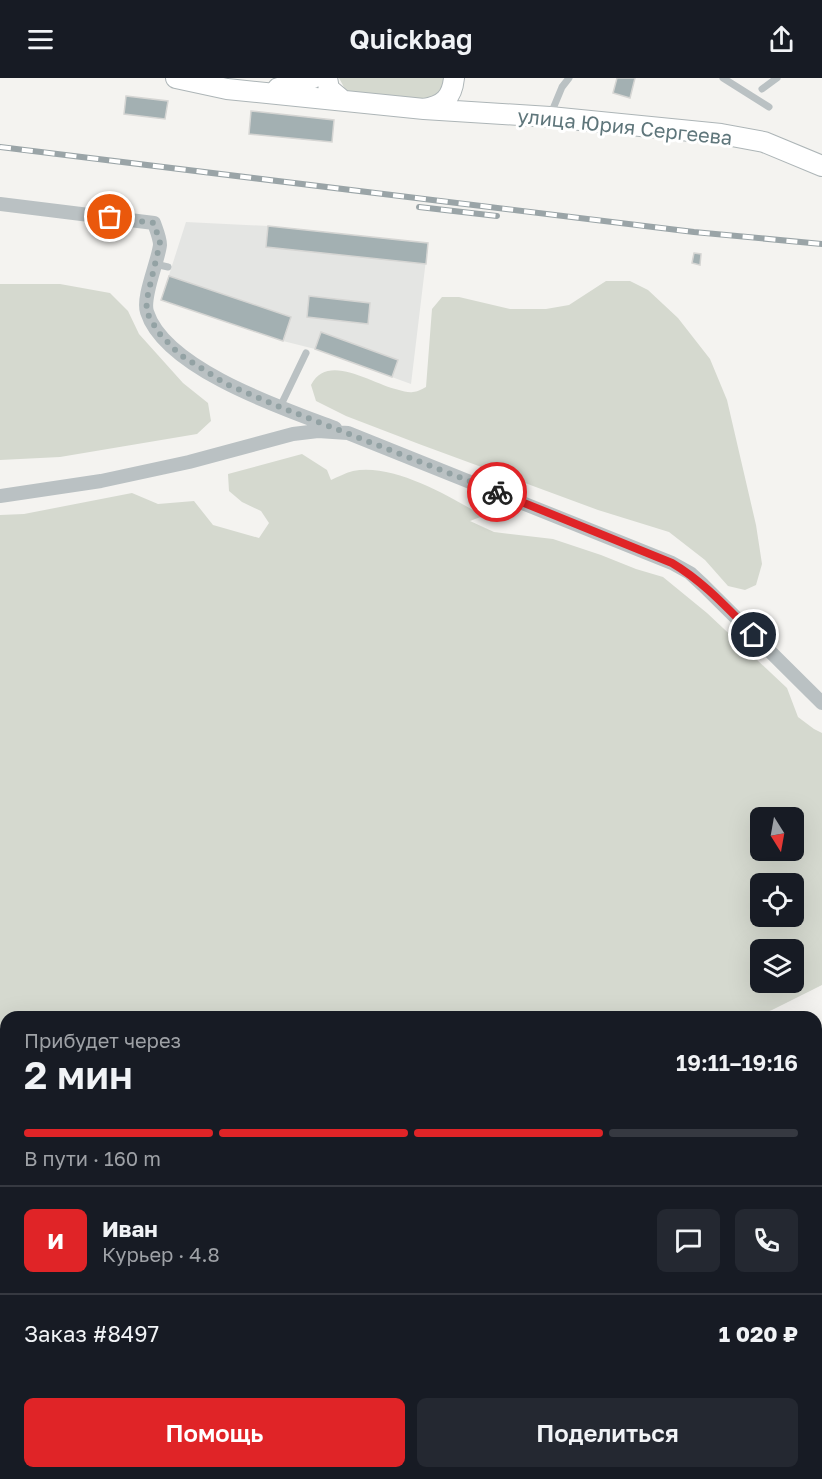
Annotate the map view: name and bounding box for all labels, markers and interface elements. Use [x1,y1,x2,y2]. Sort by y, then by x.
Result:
icon: menu [24,23,57,56]
text: Quickbag [349,23,473,55]
icon: share [765,23,798,56]
street label: улица Юрия Сергеева [516,103,734,149]
pin [84,191,135,242]
icon: bag [93,200,126,233]
courier [467,462,527,522]
icon: bike [481,476,514,509]
pin [728,609,779,660]
icon: home [737,618,770,651]
north arrow [750,807,804,861]
map controls [750,807,804,993]
button: locate [750,873,804,927]
button: layers [750,939,804,993]
text: Прибудет через [24,1028,181,1052]
text: 19:11–19:16 [676,1049,798,1076]
text: 2 мин [24,1051,133,1098]
text: В пути · 160 m [24,1146,161,1170]
button: chat [657,1209,720,1272]
button: phone [735,1209,798,1272]
text: Иван [102,1215,158,1242]
text: И [47,1227,64,1254]
text: Курьер · 4.8 [102,1242,220,1266]
text: Заказ #8497 [24,1320,159,1347]
text: 1 020 ₽ [719,1320,798,1347]
button: Помощь [24,1398,405,1467]
button: Поделиться [417,1398,798,1467]

